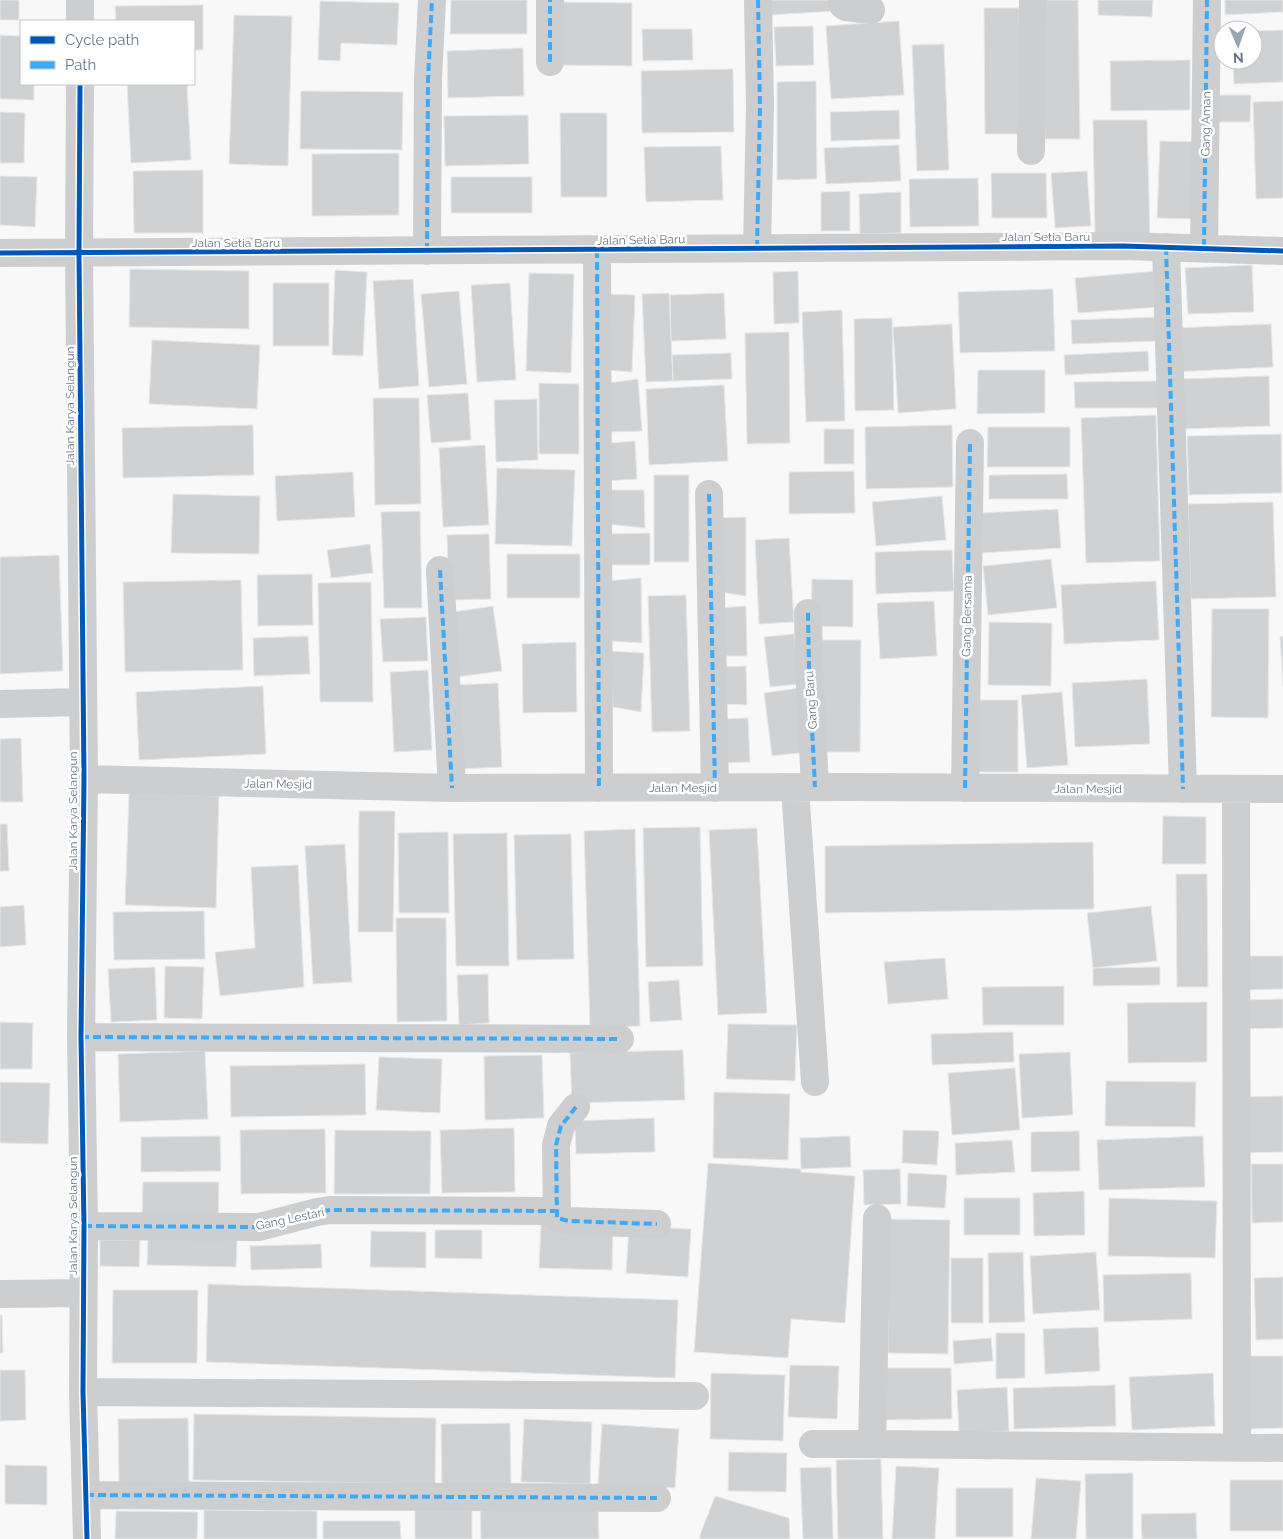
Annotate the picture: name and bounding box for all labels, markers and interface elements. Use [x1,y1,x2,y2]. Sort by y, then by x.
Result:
legend [20,20,195,85]
north arrow [1213,20,1263,70]
text: Cycle path [65,31,139,49]
text: N [1233,50,1244,66]
text: Path [65,56,96,74]
street label: Gang Aman [1198,91,1214,157]
street label: Jalan Setia Baru [1002,230,1090,244]
street label: Jalan Setia Baru [597,232,685,248]
street label: Jalan Setia Baru [192,236,280,250]
street label: Jalan Karya Selangun [63,346,77,466]
street label: Gang Bersama [959,575,975,657]
street label: Gang Baru [802,670,820,730]
street label: Jalan Karya Selangun [66,751,80,871]
street label: Jalan Mesjid [244,776,312,792]
street label: Jalan Mesjid [649,781,717,795]
street label: Jalan Mesjid [1054,782,1122,796]
street label: Jalan Karya Selangun [66,1156,80,1276]
street label: Gang Lestari [254,1205,326,1233]

